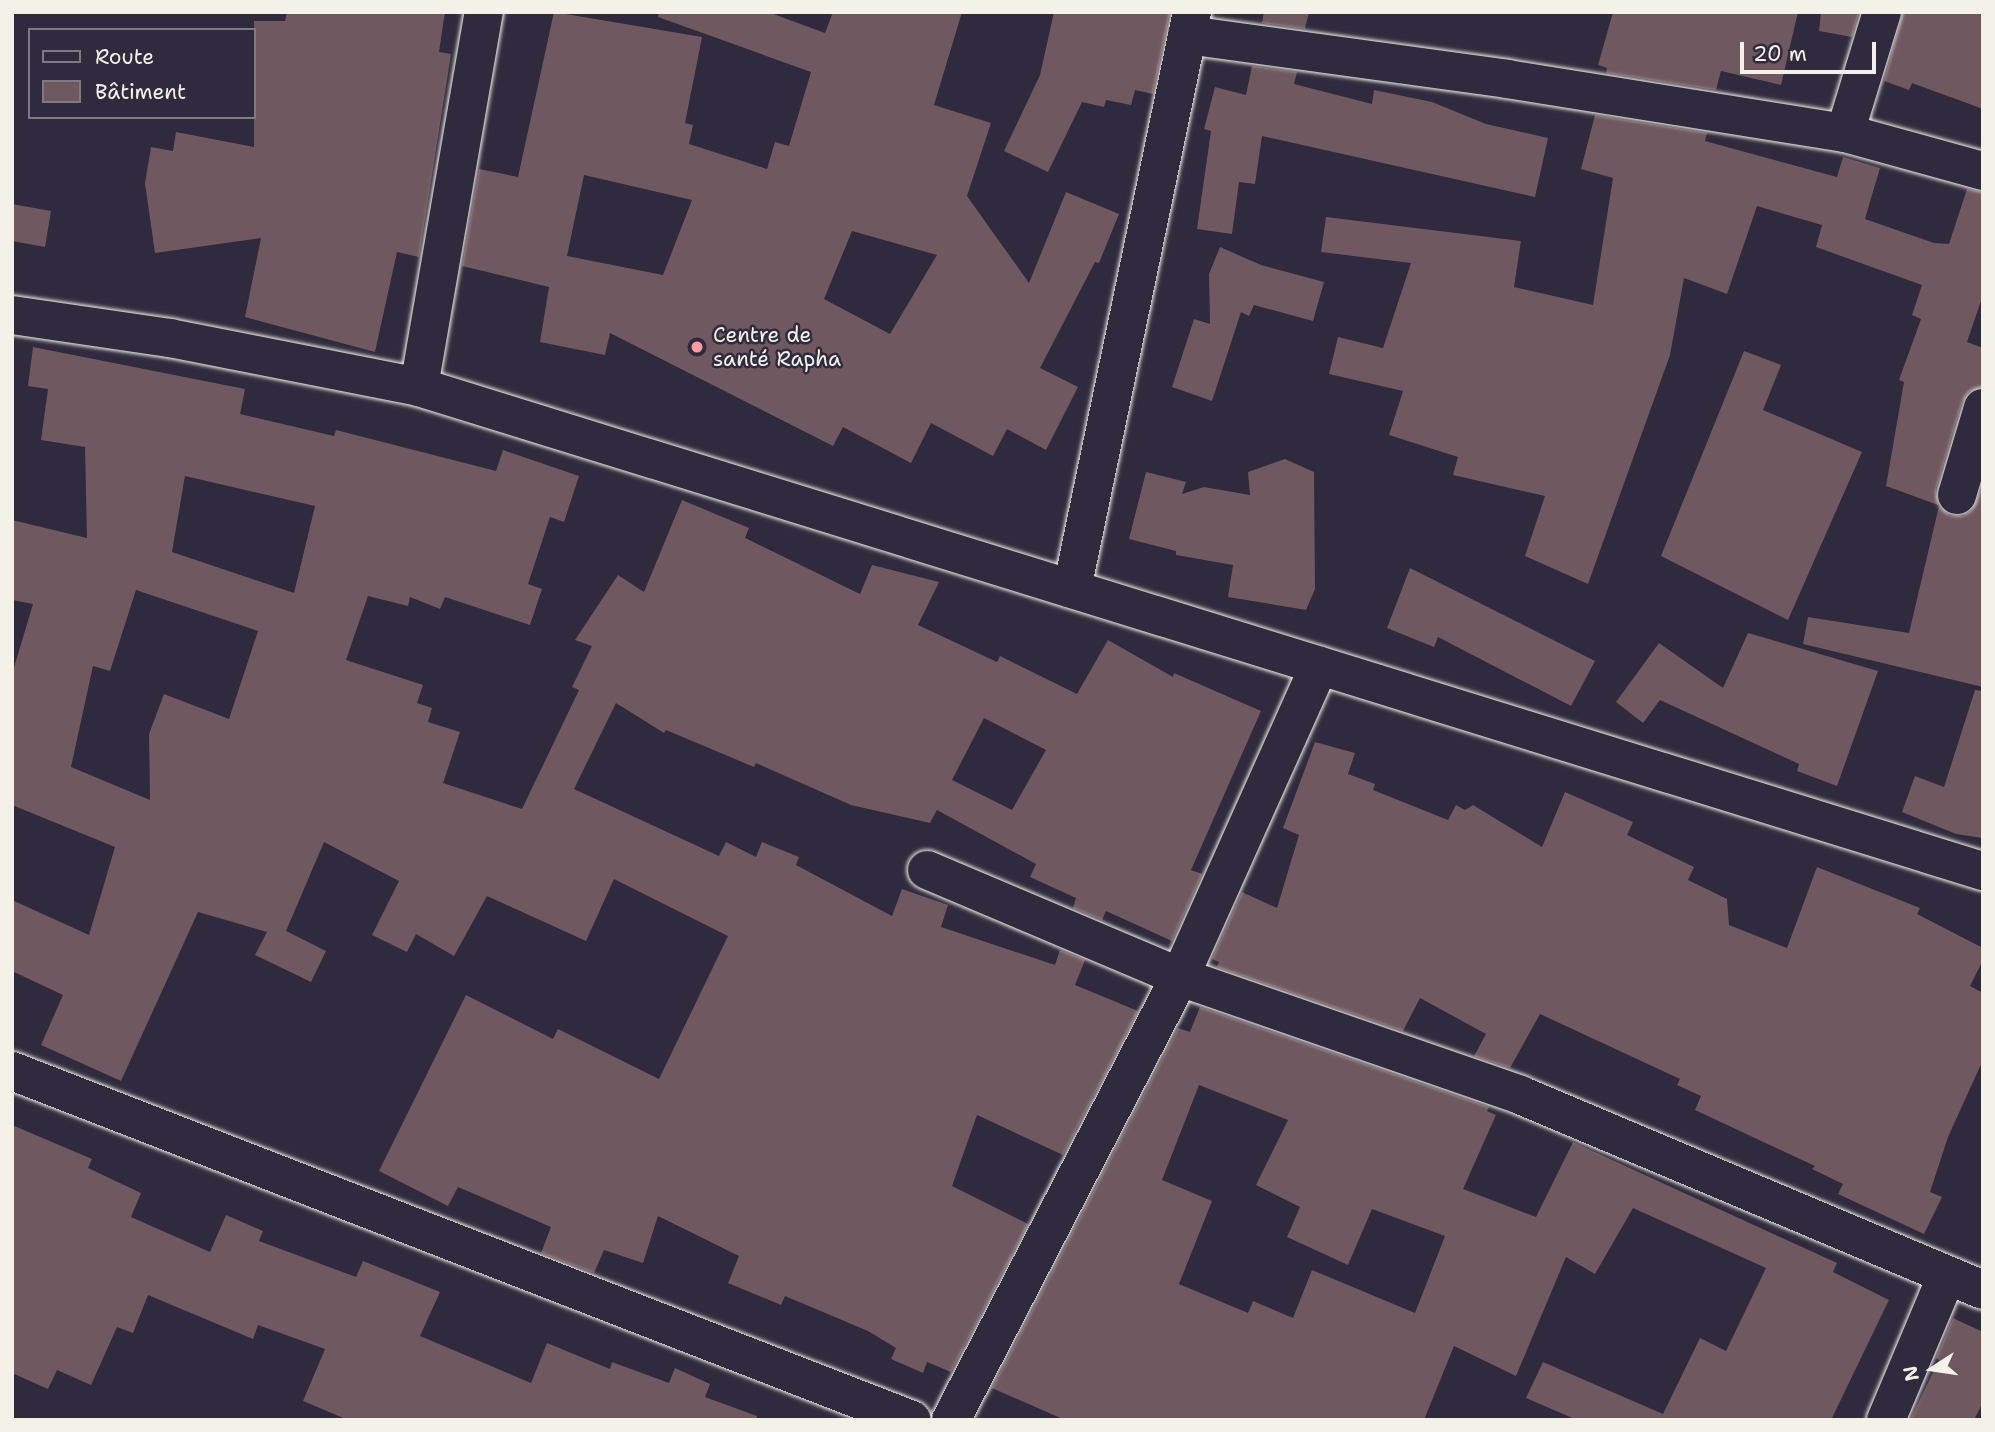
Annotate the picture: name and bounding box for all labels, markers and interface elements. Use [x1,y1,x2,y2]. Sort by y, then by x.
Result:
legend [28,28,256,119]
scale bar [1743,28,1880,72]
text: 20 m [1753,40,1807,68]
text: Route [95,43,154,71]
text: Bâtiment [95,78,186,106]
place label: Centre de santé Rapha [713,322,841,372]
marker: Centre de santé Rapha [687,337,707,357]
north arrow [1897,1334,1967,1404]
text: N [1897,1364,1925,1383]

